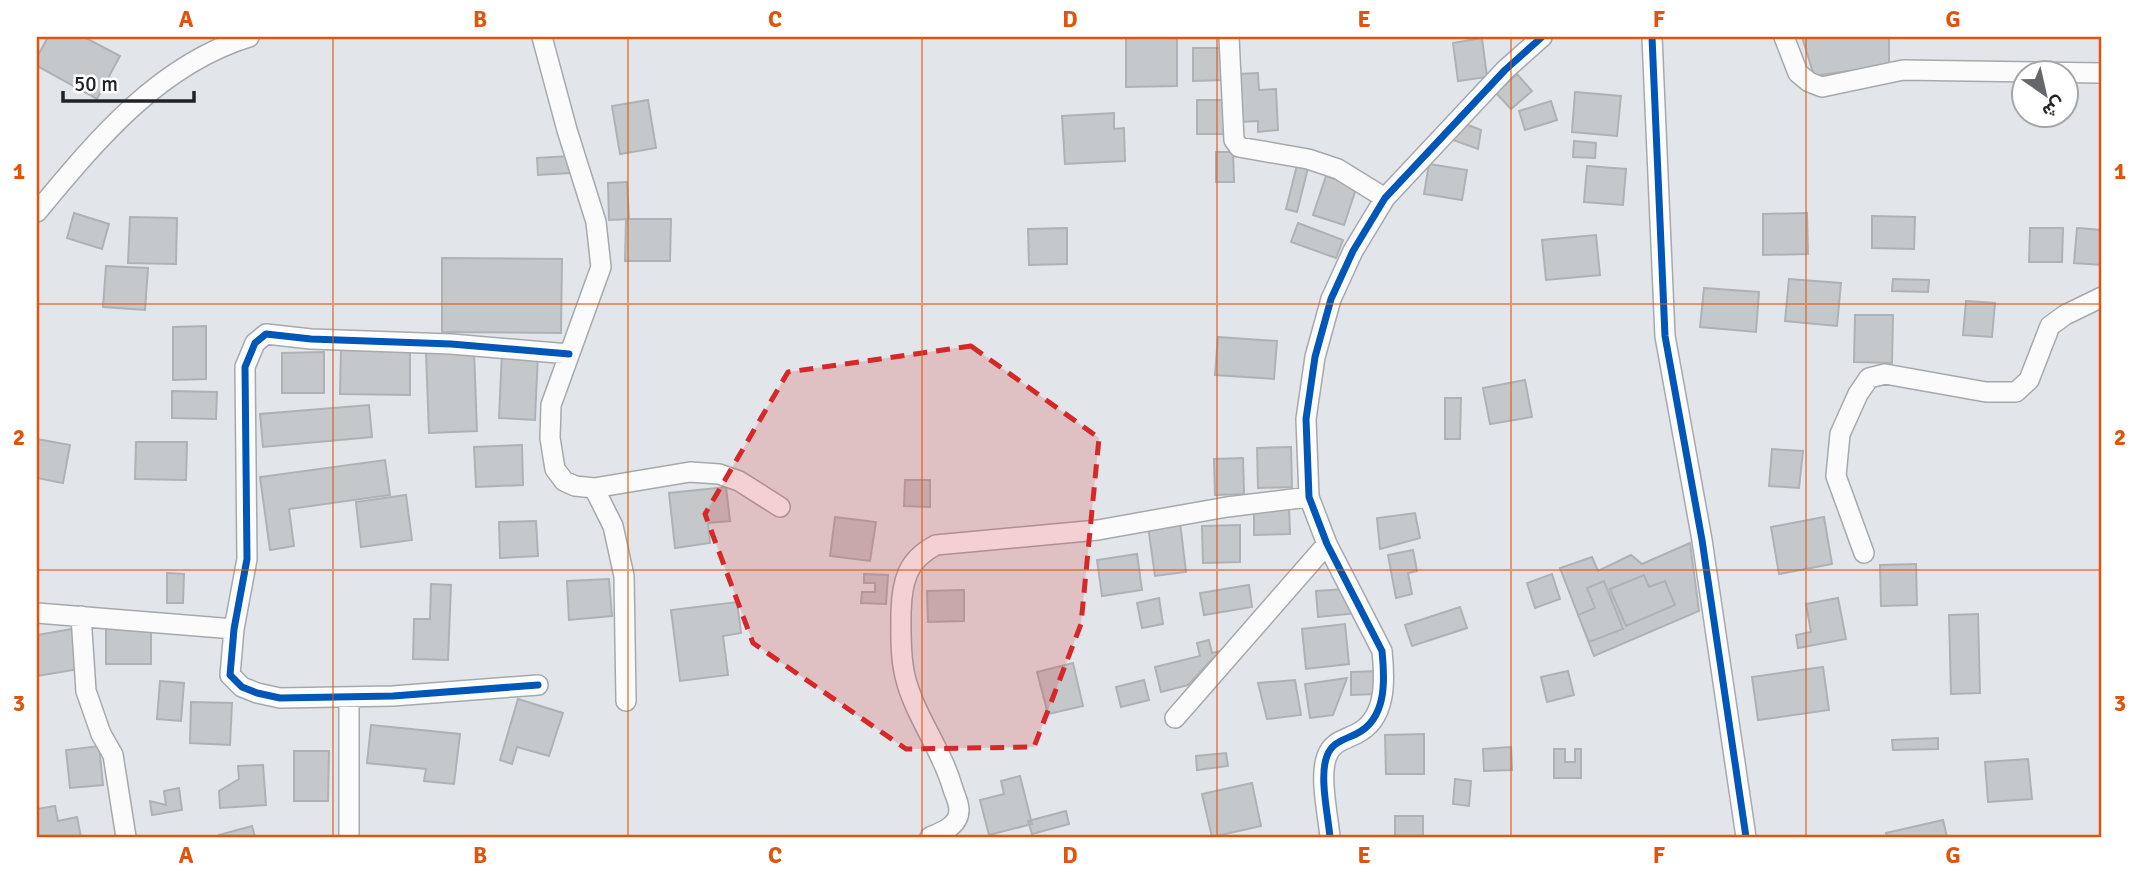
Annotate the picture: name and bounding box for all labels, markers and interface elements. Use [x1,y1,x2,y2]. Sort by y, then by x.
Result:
text: A [179,5,194,34]
text: B [473,5,487,34]
text: C [768,5,782,34]
text: D [1062,5,1078,34]
text: E [1357,5,1371,34]
text: F [1653,5,1665,34]
text: G [1945,5,1961,34]
scale bar [63,60,194,104]
north arrow [2010,60,2080,130]
text: 50 m [74,71,118,97]
text: ش [2038,91,2070,124]
text: 1 [13,157,25,186]
text: 1 [2114,157,2126,186]
text: 2 [13,423,25,452]
text: 2 [2114,423,2126,452]
text: 3 [13,689,25,718]
text: 3 [2114,689,2126,718]
text: A [179,841,194,870]
text: B [473,841,487,870]
text: C [768,841,782,870]
text: D [1062,841,1078,870]
text: E [1357,841,1371,870]
text: F [1653,841,1665,870]
text: G [1945,841,1961,870]

